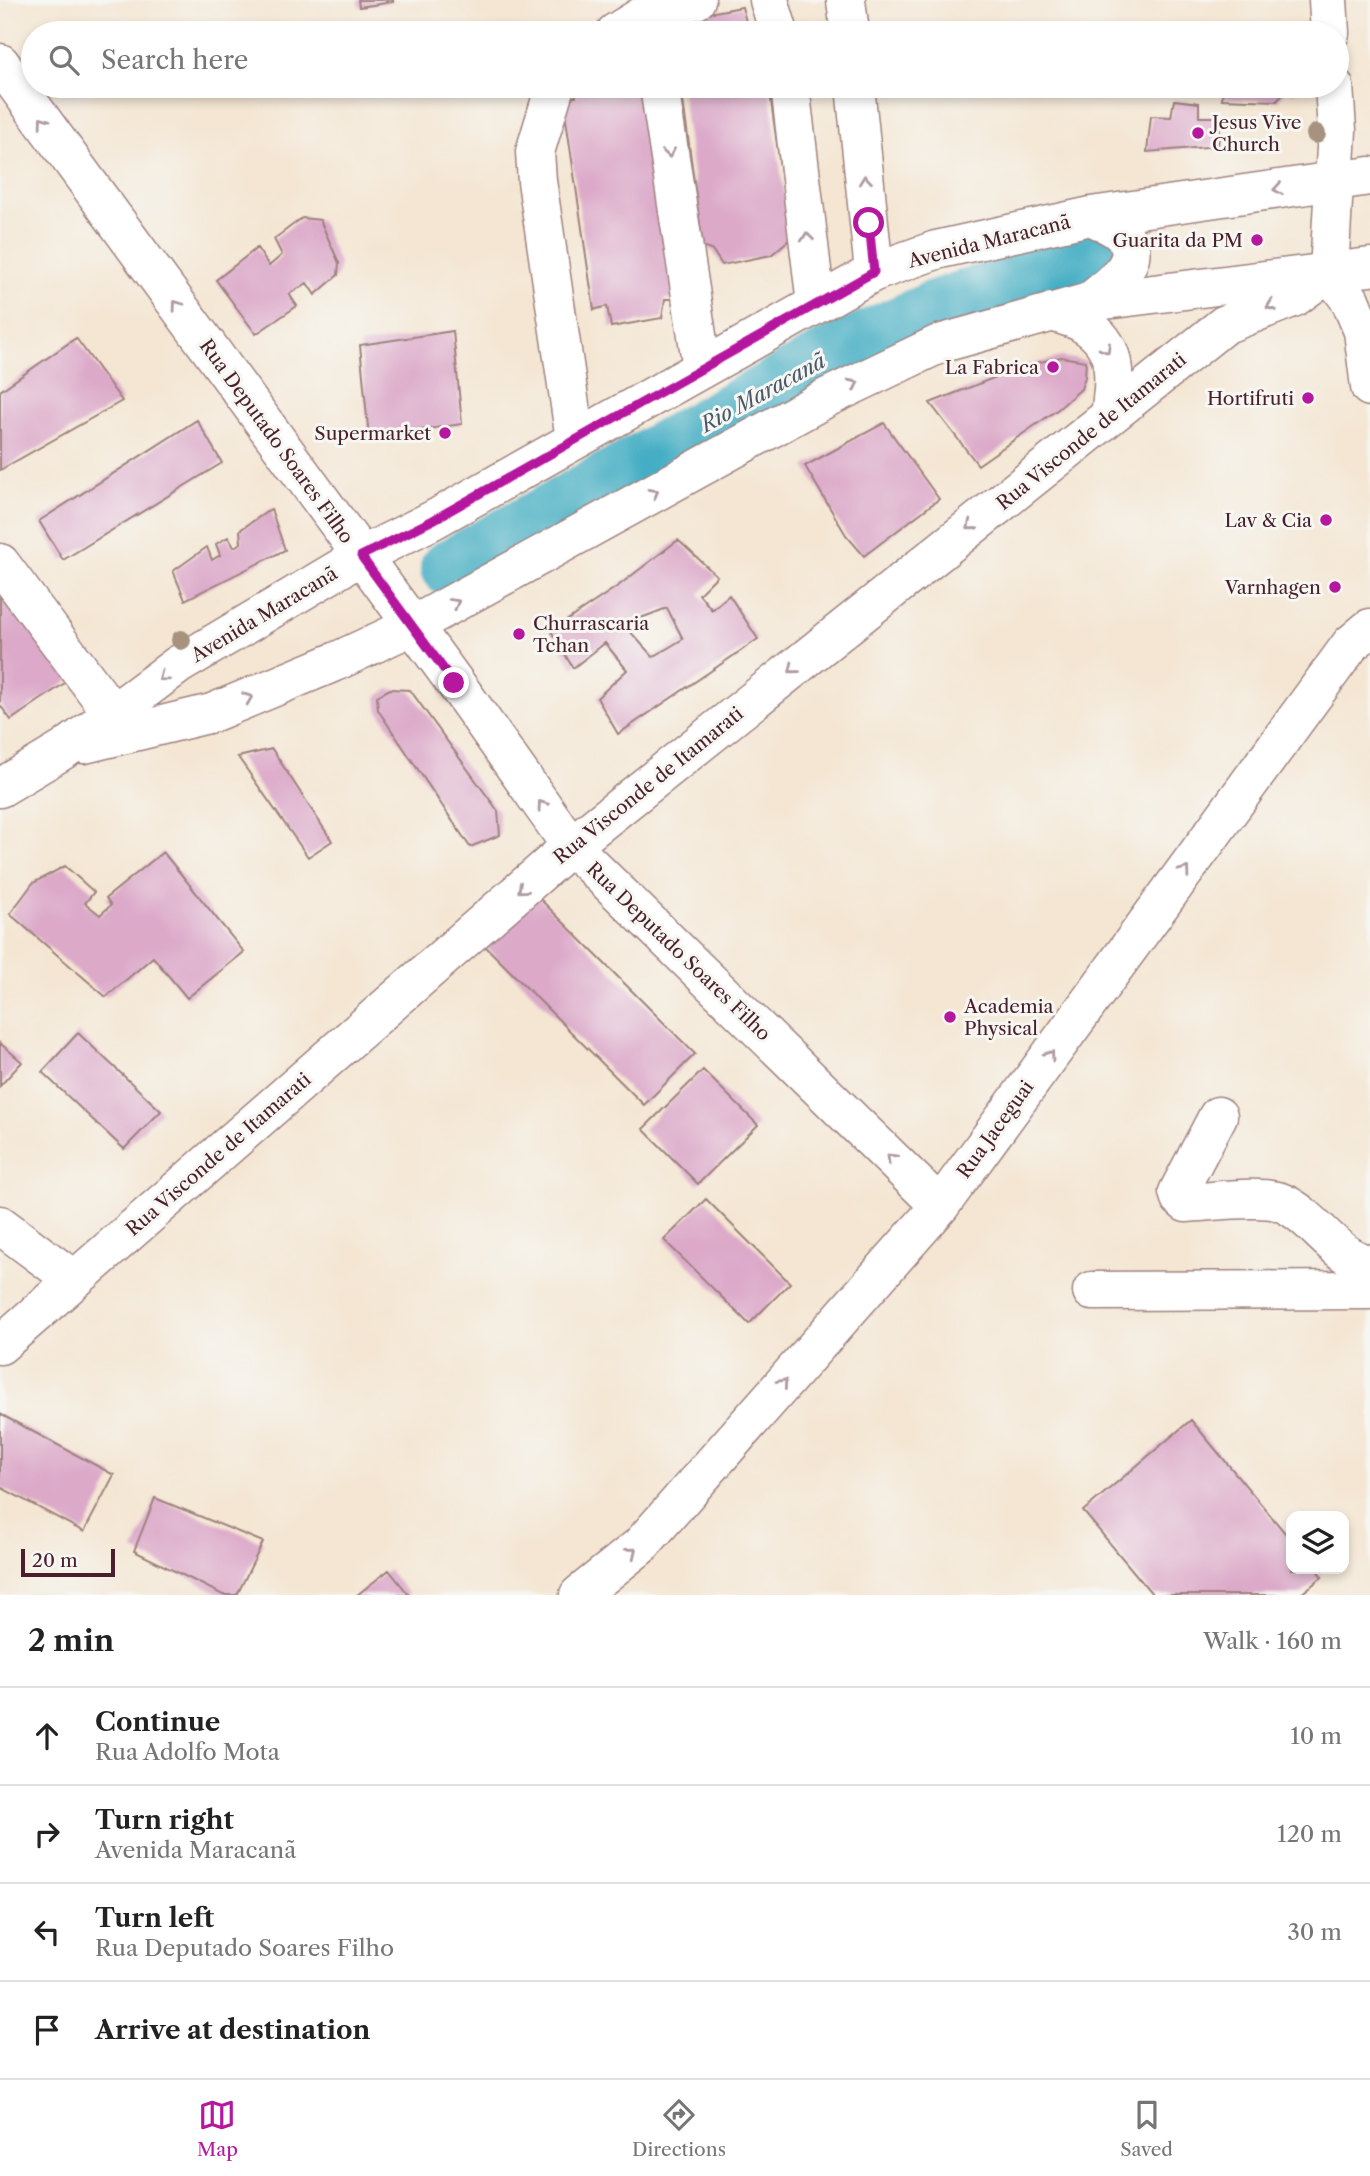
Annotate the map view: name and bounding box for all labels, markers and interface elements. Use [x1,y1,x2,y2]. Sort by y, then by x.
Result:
search box [21,21,1349,98]
icon: search [45,41,83,79]
text: Search here [101,44,248,76]
place label: Jesus Vive Church [1209,111,1301,156]
one-way arrow [38,116,51,129]
marker: Jesus Vive Church [1190,125,1206,141]
one-way arrow [662,147,677,159]
one-way arrow [857,174,872,185]
one-way arrow [1272,181,1284,196]
route start [853,207,884,238]
street label: Avenida Maracanã [905,210,1073,273]
place label: Guarita da PM [1113,229,1243,252]
one-way arrow [800,231,815,242]
marker: Guarita da PM [1249,232,1265,248]
one-way arrow [1266,298,1278,312]
one-way arrow [173,300,185,312]
street label: Rua Deputado Soares Filho [195,335,358,548]
one-way arrow [1098,341,1111,354]
water label: Rio Maracanã [694,347,831,438]
street label: Rua Visconde de Itamarati [992,348,1191,515]
place label: La Fabrica [945,356,1039,379]
marker: La Fabrica [1045,359,1061,375]
one-way arrow [847,379,859,393]
place label: Hortifruti [1207,387,1294,410]
marker: Hortifruti [1300,390,1316,406]
place label: Supermarket [314,422,431,445]
marker: Supermarket [437,425,453,441]
one-way arrow [647,488,659,501]
place label: Lav & Cia [1224,509,1312,532]
marker: Lav & Cia [1318,512,1334,528]
one-way arrow [966,518,978,531]
street label: Avenida Maracanã [186,562,341,668]
place label: Varnhagen [1224,576,1321,599]
marker: Varnhagen [1327,579,1343,595]
one-way arrow [447,598,460,611]
place label: Churrascaria Tchan [533,612,649,657]
marker: Churrascaria Tchan [511,626,527,642]
one-way arrow [789,660,801,673]
route end [438,667,469,698]
one-way arrow [158,668,171,681]
one-way arrow [242,692,254,706]
street label: Rua Visconde de Itamarati [549,702,748,869]
one-way arrow [538,800,550,813]
street label: Rua Deputado Soares Filho [582,857,775,1045]
one-way arrow [1177,866,1189,879]
one-way arrow [517,881,530,893]
place label: Academia Physical [963,995,1054,1040]
marker: Academia Physical [942,1009,958,1025]
one-way arrow [1042,1050,1055,1063]
street label: Rua Visconde de Itamarati [121,1068,316,1241]
street label: Rua Jaceguai [952,1076,1039,1183]
one-way arrow [887,1154,899,1166]
one-way arrow [775,1378,788,1391]
map controls [1286,1511,1349,1574]
button: layers [1286,1511,1349,1574]
scale bar [21,1546,116,1578]
one-way arrow [623,1548,636,1560]
text: 20 m [32,1549,78,1572]
text: 2 min [28,1622,114,1659]
text: Walk · 160 m [1203,1627,1342,1655]
text: Continue [95,1706,220,1738]
icon: ahead [28,1717,66,1755]
text: 10 m [1290,1722,1342,1750]
text: Rua Adolfo Mota [95,1738,280,1766]
text: Turn right [95,1804,234,1836]
icon: right [28,1815,66,1853]
text: 120 m [1277,1820,1342,1848]
text: Avenida Maracanã [95,1836,296,1864]
text: Turn left [95,1902,214,1934]
icon: left [28,1913,66,1951]
text: 30 m [1287,1918,1342,1946]
text: Rua Deputado Soares Filho [95,1934,394,1962]
icon: arrive [28,2011,66,2049]
text: Arrive at destination [95,2014,370,2046]
tab: Map [197,2096,238,2161]
tab: Directions [632,2096,726,2161]
tab: Saved [1120,2096,1173,2161]

